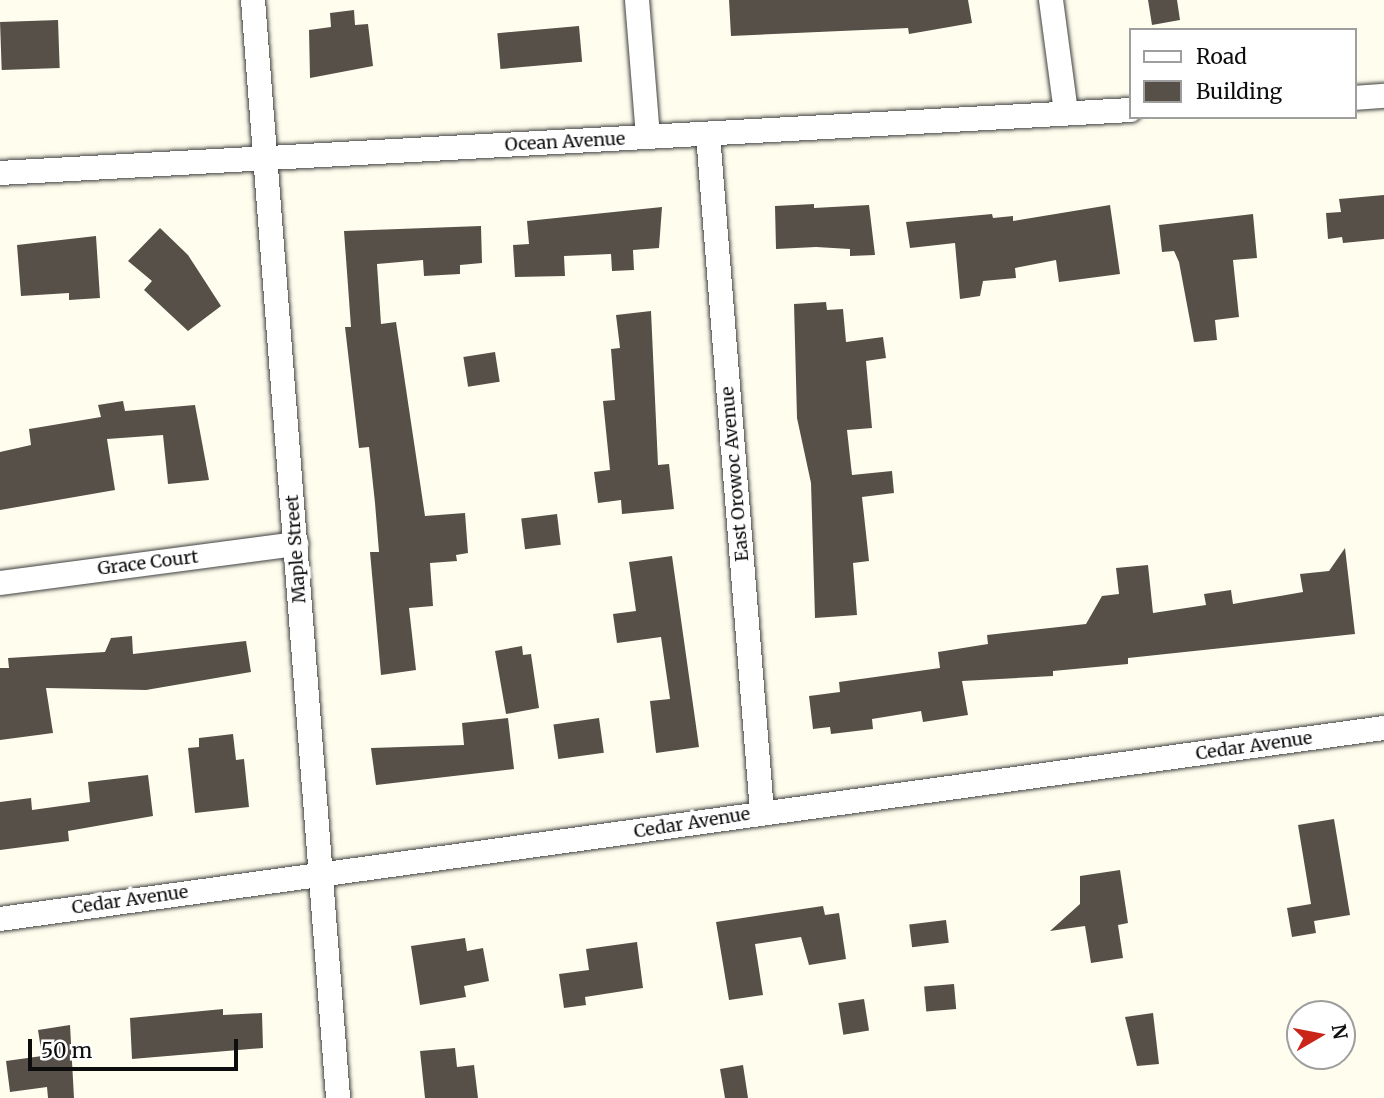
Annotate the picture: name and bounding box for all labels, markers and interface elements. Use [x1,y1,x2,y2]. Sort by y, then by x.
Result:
legend [1128,28,1356,119]
text: Road [1196,43,1247,70]
text: Building [1196,78,1282,105]
street label: Ocean Avenue [504,128,626,156]
street label: East Orowoc Avenue [717,386,753,562]
street label: Maple Street [281,494,311,604]
street label: Grace Court [96,546,200,580]
street label: Cedar Avenue [1194,727,1314,765]
street label: Cedar Avenue [632,803,752,843]
street label: Cedar Avenue [70,881,190,919]
north arrow [1286,1000,1356,1070]
text: N [1327,1022,1353,1041]
scale bar [32,1024,242,1068]
text: 50 m [41,1037,92,1064]

